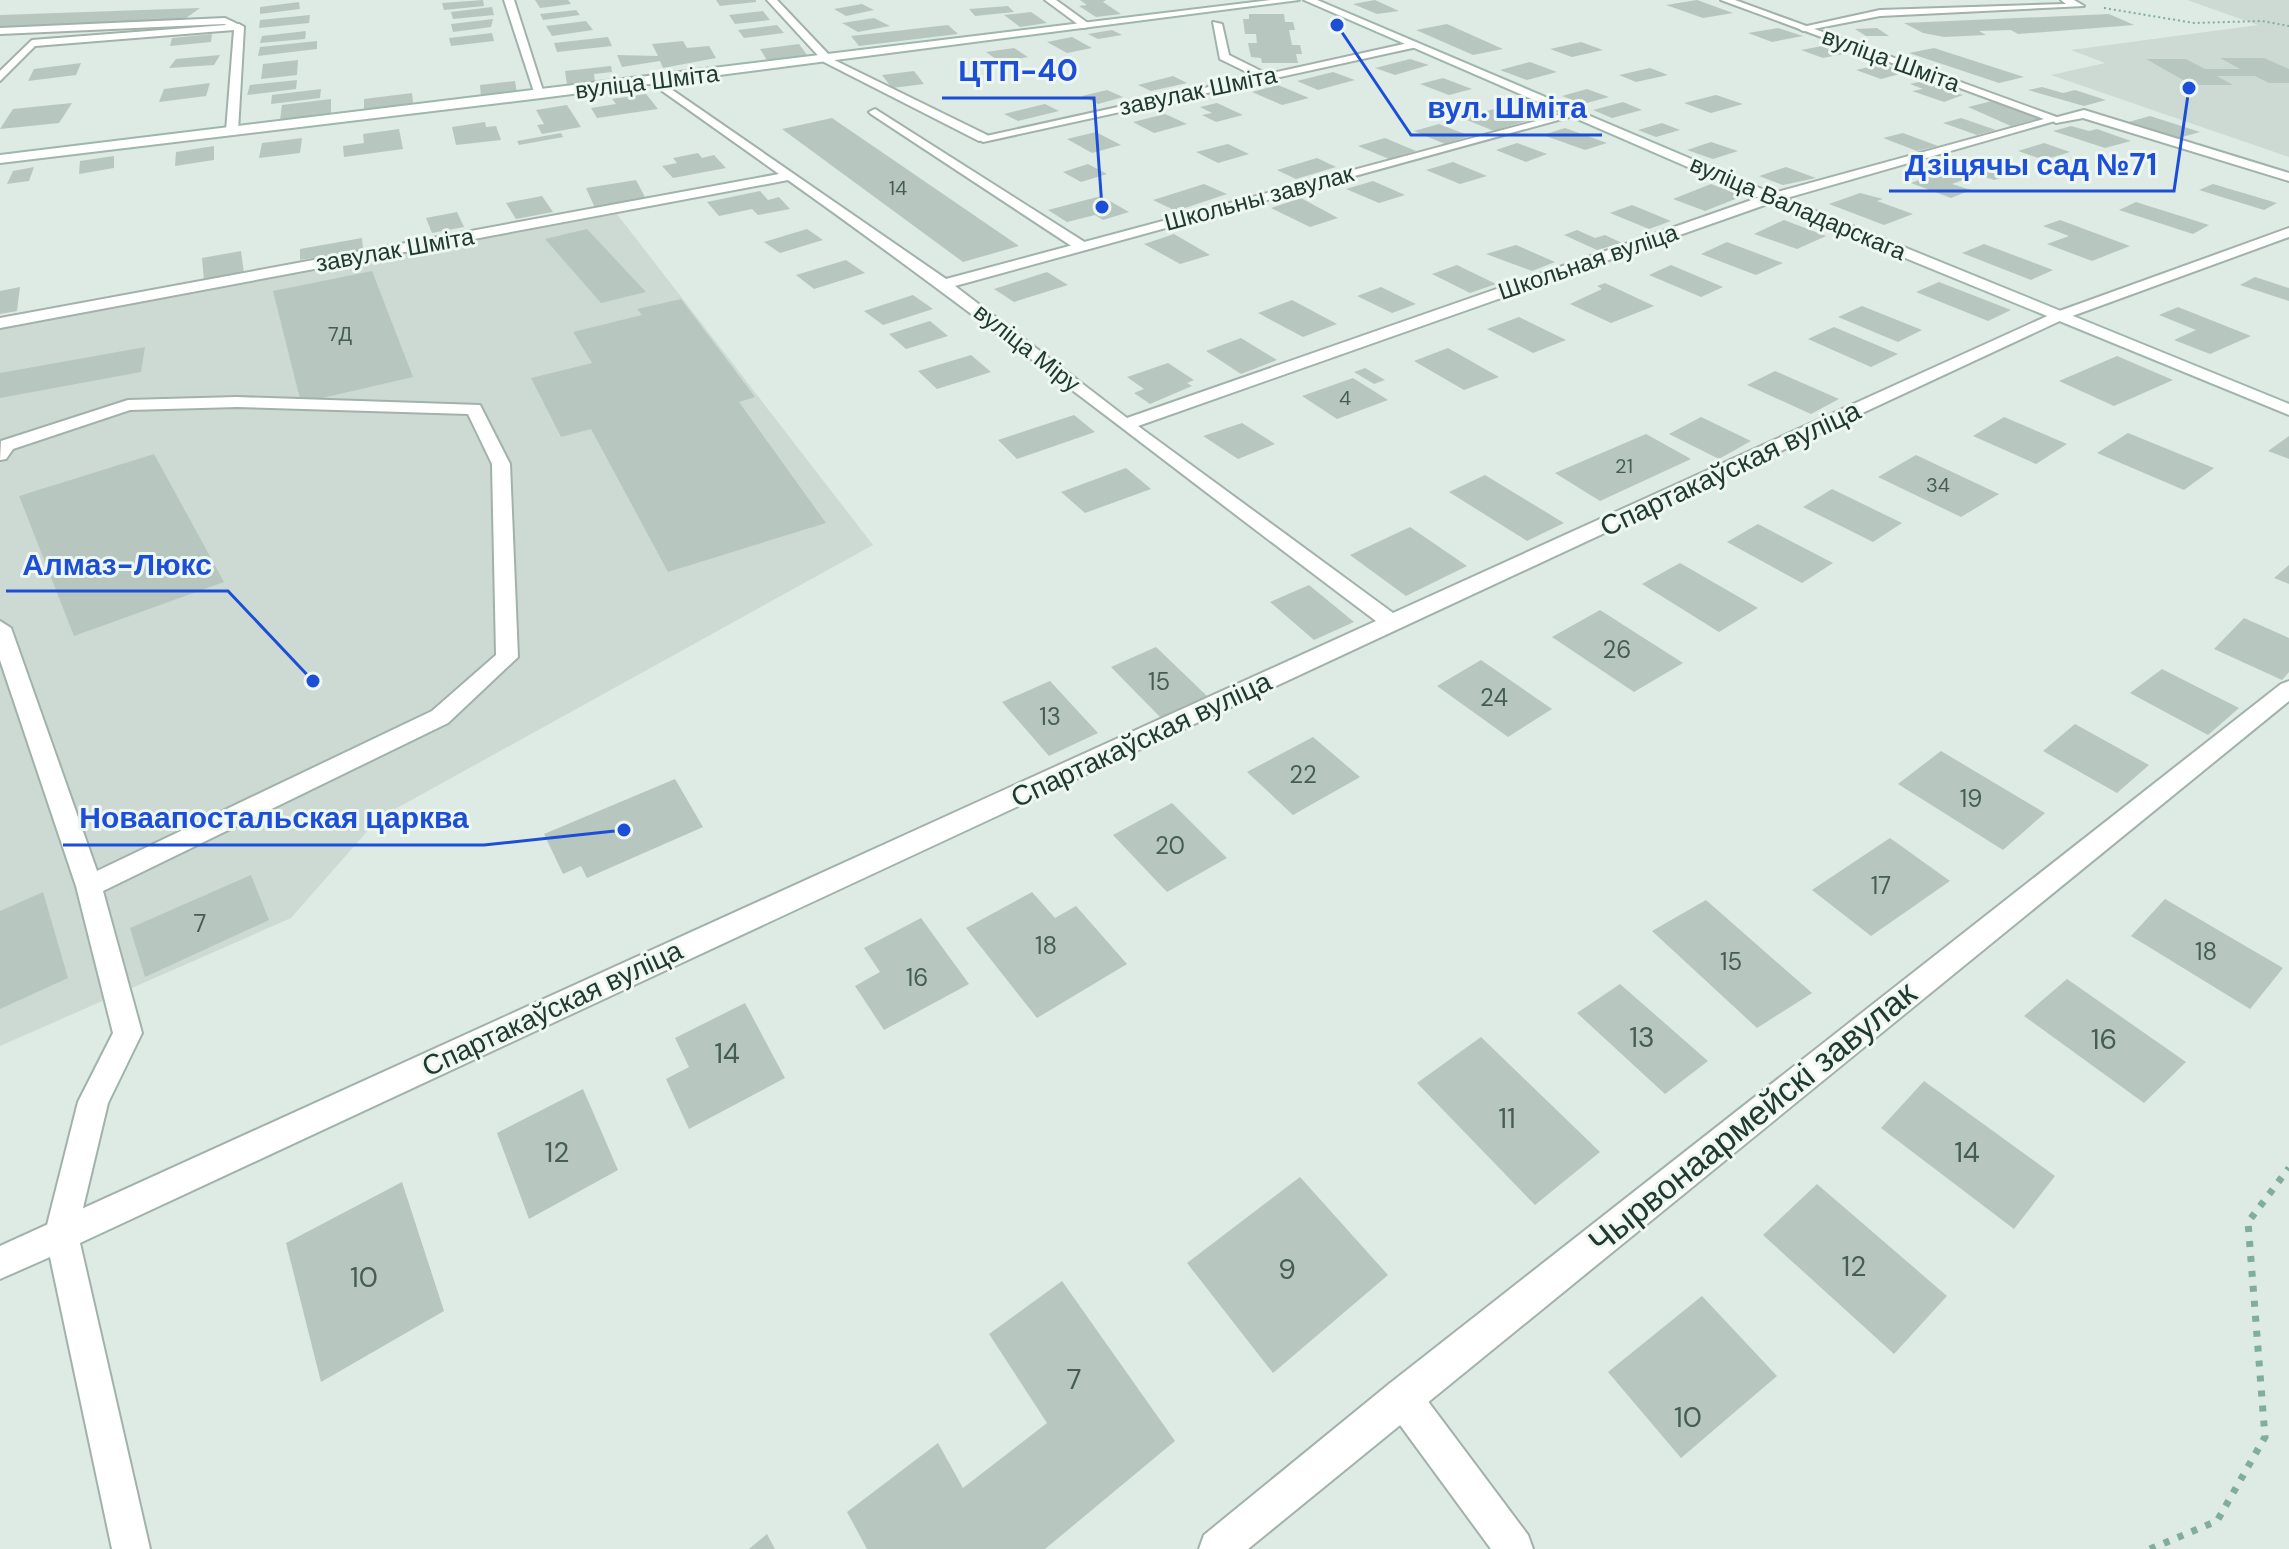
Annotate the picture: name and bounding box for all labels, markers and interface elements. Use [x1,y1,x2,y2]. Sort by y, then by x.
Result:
street label: вуліца Шміта [1818,20,1965,99]
callout: ЦТП-40 [942,44,1094,98]
text: ЦТП-40 [958,51,1078,90]
street label: вуліца Шміта [573,57,721,106]
street label: завулак Шміта [1116,59,1280,122]
callout: вул. Шміта [1411,81,1602,135]
text: вул. Шміта [1427,88,1587,127]
callout: Дзіцячы сад №71 [1889,137,2174,191]
text: Дзіцячы сад №71 [1905,145,2157,184]
street label: вуліца Валадарскага [1685,148,1912,267]
street label: Школьны завулак [1161,157,1357,238]
house number: 14 [889,175,907,201]
street label: Школьная вуліца [1494,216,1682,307]
street label: завулак Шміта [313,220,477,279]
street label: вуліца Міру [968,296,1087,399]
house number: 7Д [328,321,353,347]
house number: 4 [1339,385,1351,411]
street label: Спартакаўская вуліца [1594,392,1867,545]
house number: 21 [1615,453,1633,479]
house number: 34 [1926,472,1950,498]
callout: Алмаз-Люкс [6,537,228,591]
text: Алмаз-Люкс [22,545,212,584]
house number: 26 [1603,634,1631,665]
street label: Спартакаўская вуліца [1005,663,1278,816]
house number: 15 [1148,666,1170,697]
house number: 24 [1480,682,1508,713]
house number: 13 [1039,701,1061,732]
house number: 22 [1289,759,1317,790]
house number: 19 [1960,783,1982,814]
callout: Новаапостальская царква [63,791,484,845]
text: Новаапостальская царква [79,798,469,837]
house number: 20 [1155,830,1185,861]
house number: 17 [1871,870,1891,901]
house number: 7 [194,908,206,939]
house number: 18 [1035,930,1057,961]
street label: Спартакаўская вуліца [416,932,689,1085]
house number: 18 [2195,936,2217,967]
house number: 15 [1720,946,1742,977]
house number: 16 [906,962,928,993]
street label: Чырвонаармейскі завулак [1579,970,1926,1264]
house number: 13 [1629,1019,1655,1056]
house number: 16 [2091,1021,2117,1058]
house number: 14 [714,1035,740,1072]
house number: 11 [1498,1100,1516,1137]
house number: 12 [545,1134,569,1171]
house number: 14 [1954,1134,1980,1171]
house number: 12 [1842,1248,1866,1285]
house number: 9 [1278,1251,1296,1288]
house number: 10 [350,1259,378,1296]
house number: 7 [1067,1361,1081,1398]
house number: 10 [1674,1399,1702,1436]

